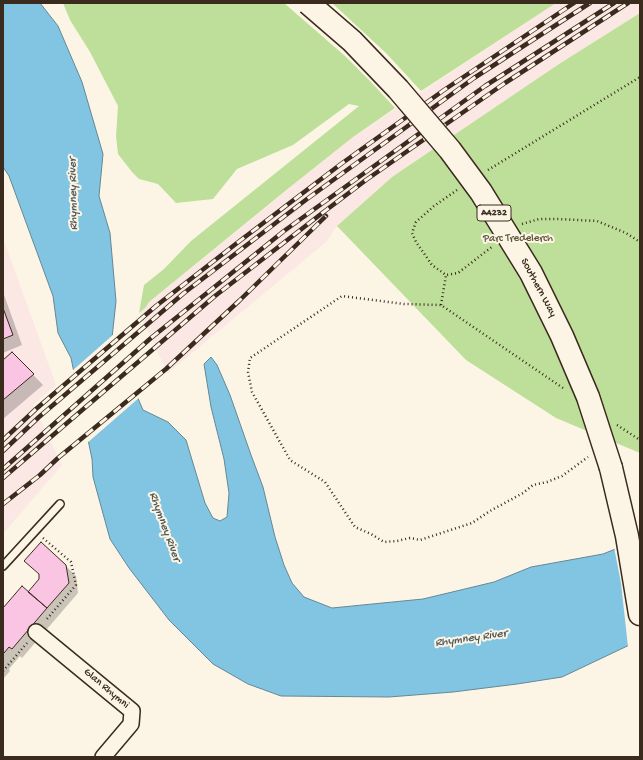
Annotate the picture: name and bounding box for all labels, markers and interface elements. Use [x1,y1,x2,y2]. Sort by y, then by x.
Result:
water label: Rhymney River [66,158,82,230]
road number: A4232 [477,205,511,221]
park label: Parc Tredelerch [483,232,553,246]
street label: Southern Way [517,256,559,320]
water label: Rhymney River [145,491,183,563]
water label: Rhymney River [434,627,508,651]
street label: Glan Rhymni [80,666,132,712]

